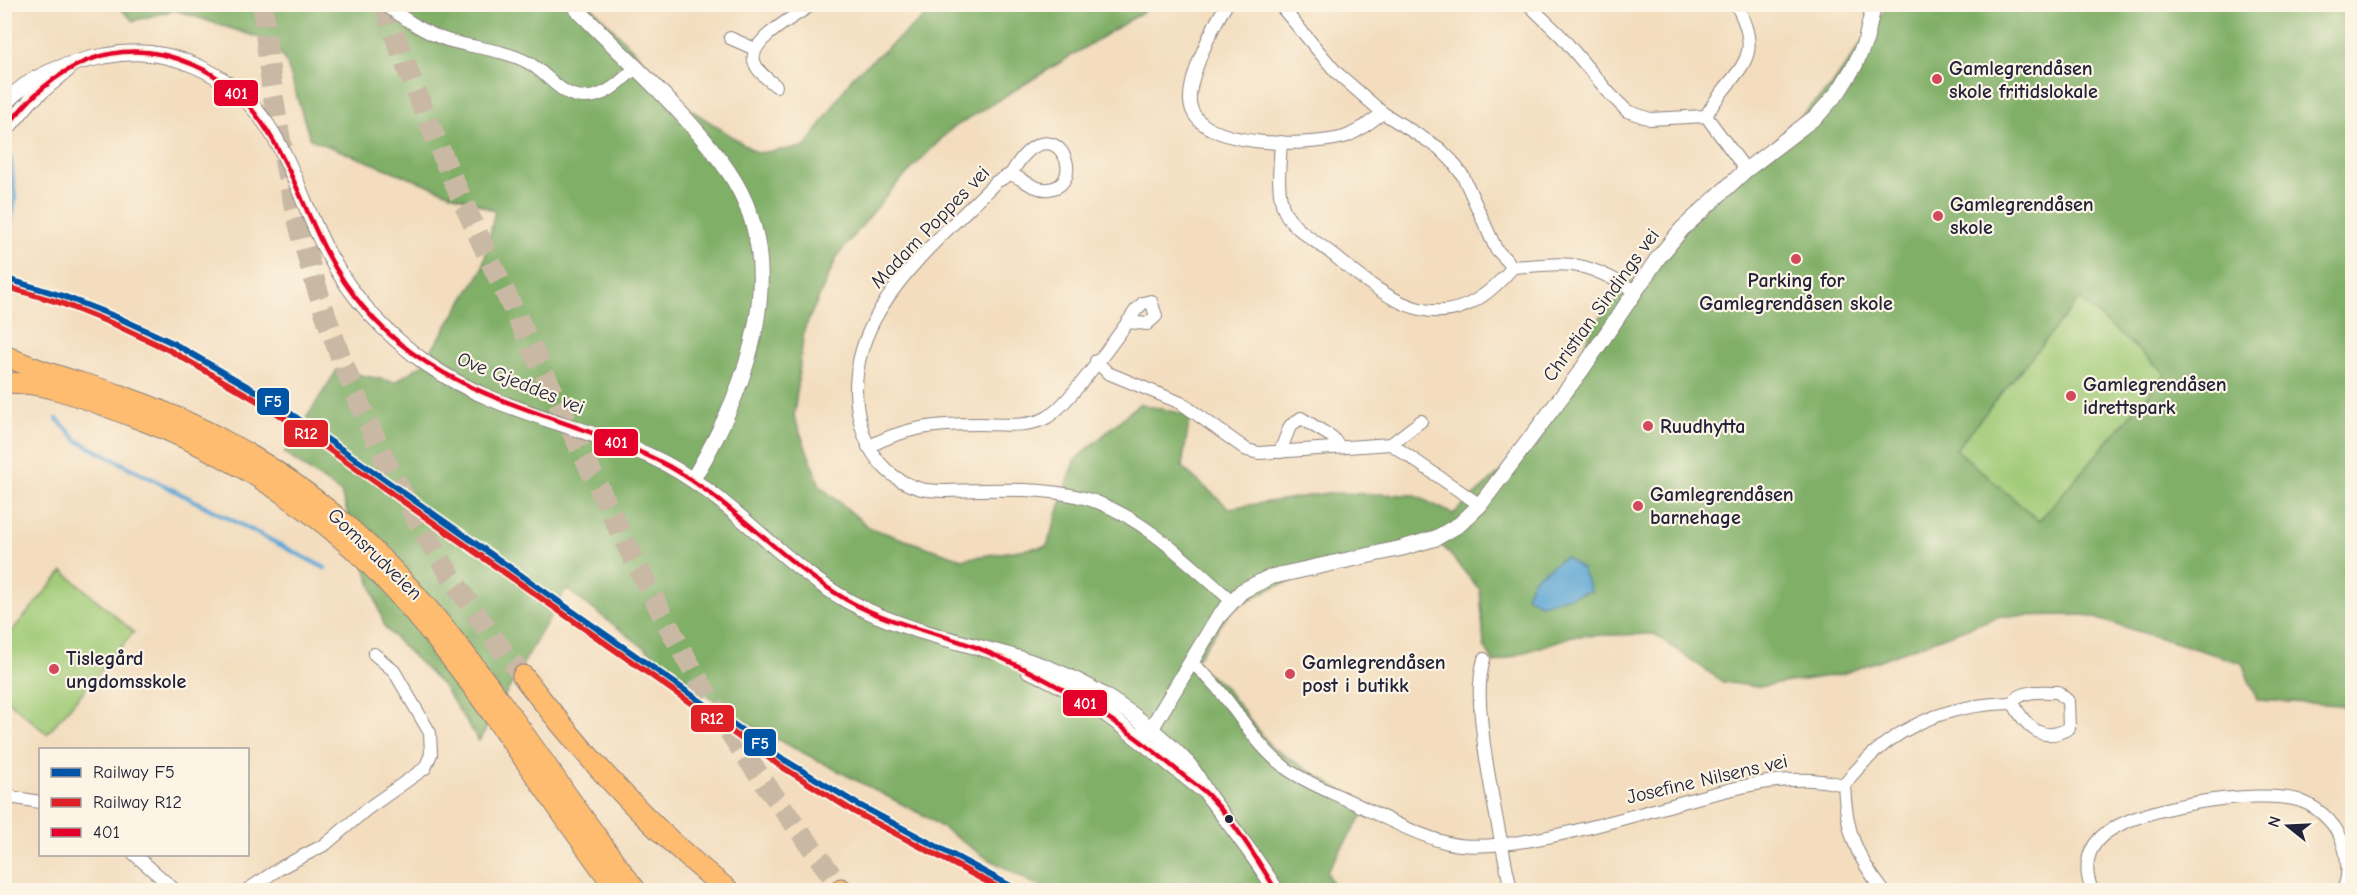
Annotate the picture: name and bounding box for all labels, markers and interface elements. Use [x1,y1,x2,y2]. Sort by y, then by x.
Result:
place label: Gamlegrendåsen skole fritidslokale [1949,57,2098,103]
marker: Gamlegrendåsen skole fritidslokale [1930,72,1944,86]
line badge: 401 [213,79,259,107]
text: 401 [225,85,247,103]
street label: Madam Poppes vei [866,161,994,293]
place label: Gamlegrendåsen skole [1950,193,2094,239]
marker: Gamlegrendåsen skole [1931,209,1945,223]
street label: Christian Sindings vei [1538,224,1664,386]
marker: Parking for Gamlegrendåsen skole [1789,252,1803,266]
place label: Parking for Gamlegrendåsen skole [1699,269,1893,315]
street label: Ove Gjeddes vei [454,347,588,419]
place label: Gamlegrendåsen idrettspark [2083,373,2227,419]
line badge: F5 [256,387,290,416]
marker: Gamlegrendåsen idrettspark [2064,389,2078,403]
text: F5 [264,393,282,411]
place label: Ruudhytta [1660,415,1745,438]
line badge: R12 [283,419,329,448]
marker: Ruudhytta [1641,419,1655,433]
text: R12 [294,425,318,443]
line badge: 401 [593,428,639,457]
text: 401 [605,434,627,452]
place label: Gamlegrendåsen barnehage [1650,483,1794,529]
marker: Gamlegrendåsen barnehage [1631,499,1645,513]
street label: Gomsrudveien [323,503,427,605]
place label: Tislegård ungdomsskole [66,647,186,693]
place label: Gamlegrendåsen post i butikk [1302,651,1446,697]
marker: Tislegård ungdomsskole [47,662,61,676]
marker: Gamlegrendåsen post i butikk [1283,667,1297,681]
line badge: 401 [1062,689,1108,717]
text: 401 [1074,695,1096,713]
line badge: R12 [690,704,735,733]
text: R12 [700,710,724,728]
line badge: F5 [743,728,777,757]
text: F5 [751,735,769,753]
legend [39,748,249,856]
street label: Josefine Nilsens vei [1624,749,1790,809]
text: Railway F5 [93,762,175,783]
text: Railway R12 [93,792,182,813]
north arrow [2258,796,2318,856]
unlabelled marker [1223,813,1235,825]
text: N [2265,814,2285,829]
text: 401 [93,822,120,843]

